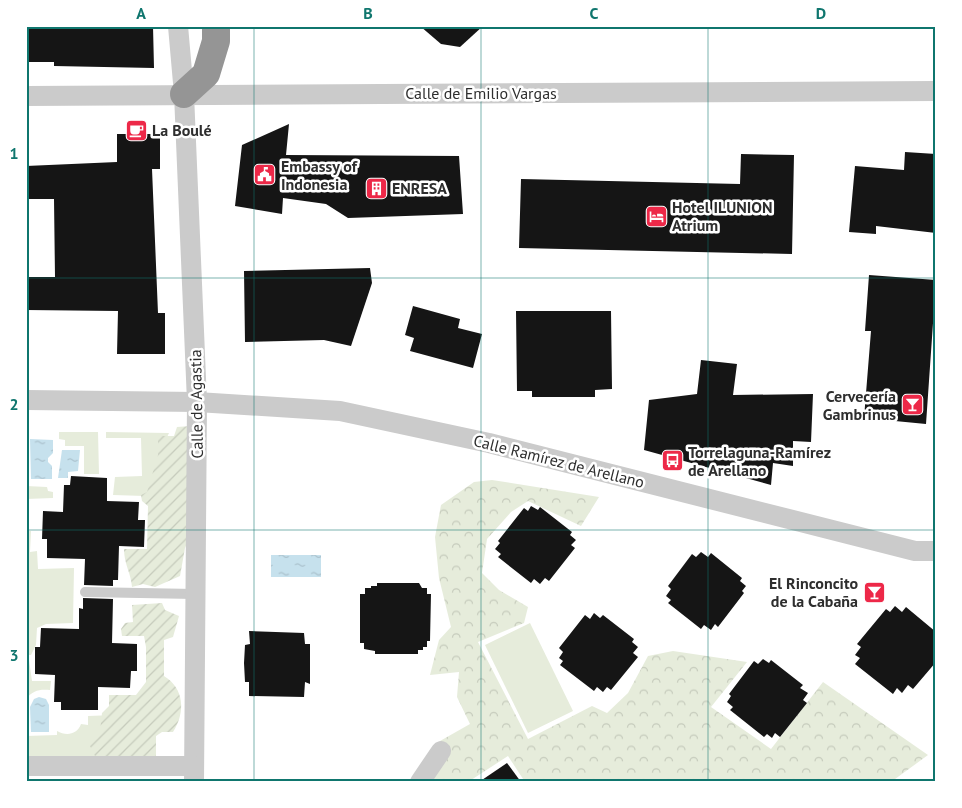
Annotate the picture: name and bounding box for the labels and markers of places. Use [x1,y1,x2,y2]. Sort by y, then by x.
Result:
cafe icon: La Boulé [124,118,148,142]
place label: La Boulé [152,120,212,140]
place label: Embassy of Indonesia [281,156,358,194]
public building icon: Embassy of Indonesia [253,163,277,187]
building icon: ENRESA [364,176,388,200]
place label: ENRESA [392,178,447,198]
place label: Hotel ILUNION Atrium [672,197,773,235]
hotel icon: Hotel ILUNION Atrium [644,204,668,228]
place label: Cervecería Gambrinus [823,386,896,424]
bar icon: Cervecería Gambrinus [900,393,924,417]
place label: Torrelaguna-Ramírez de Arellano [688,442,831,480]
bus stop icon: Torrelaguna-Ramírez de Arellano [660,449,684,473]
place label: El Rinconcito de la Cabaña [769,573,858,611]
bar icon: El Rinconcito de la Cabaña [862,580,886,604]

